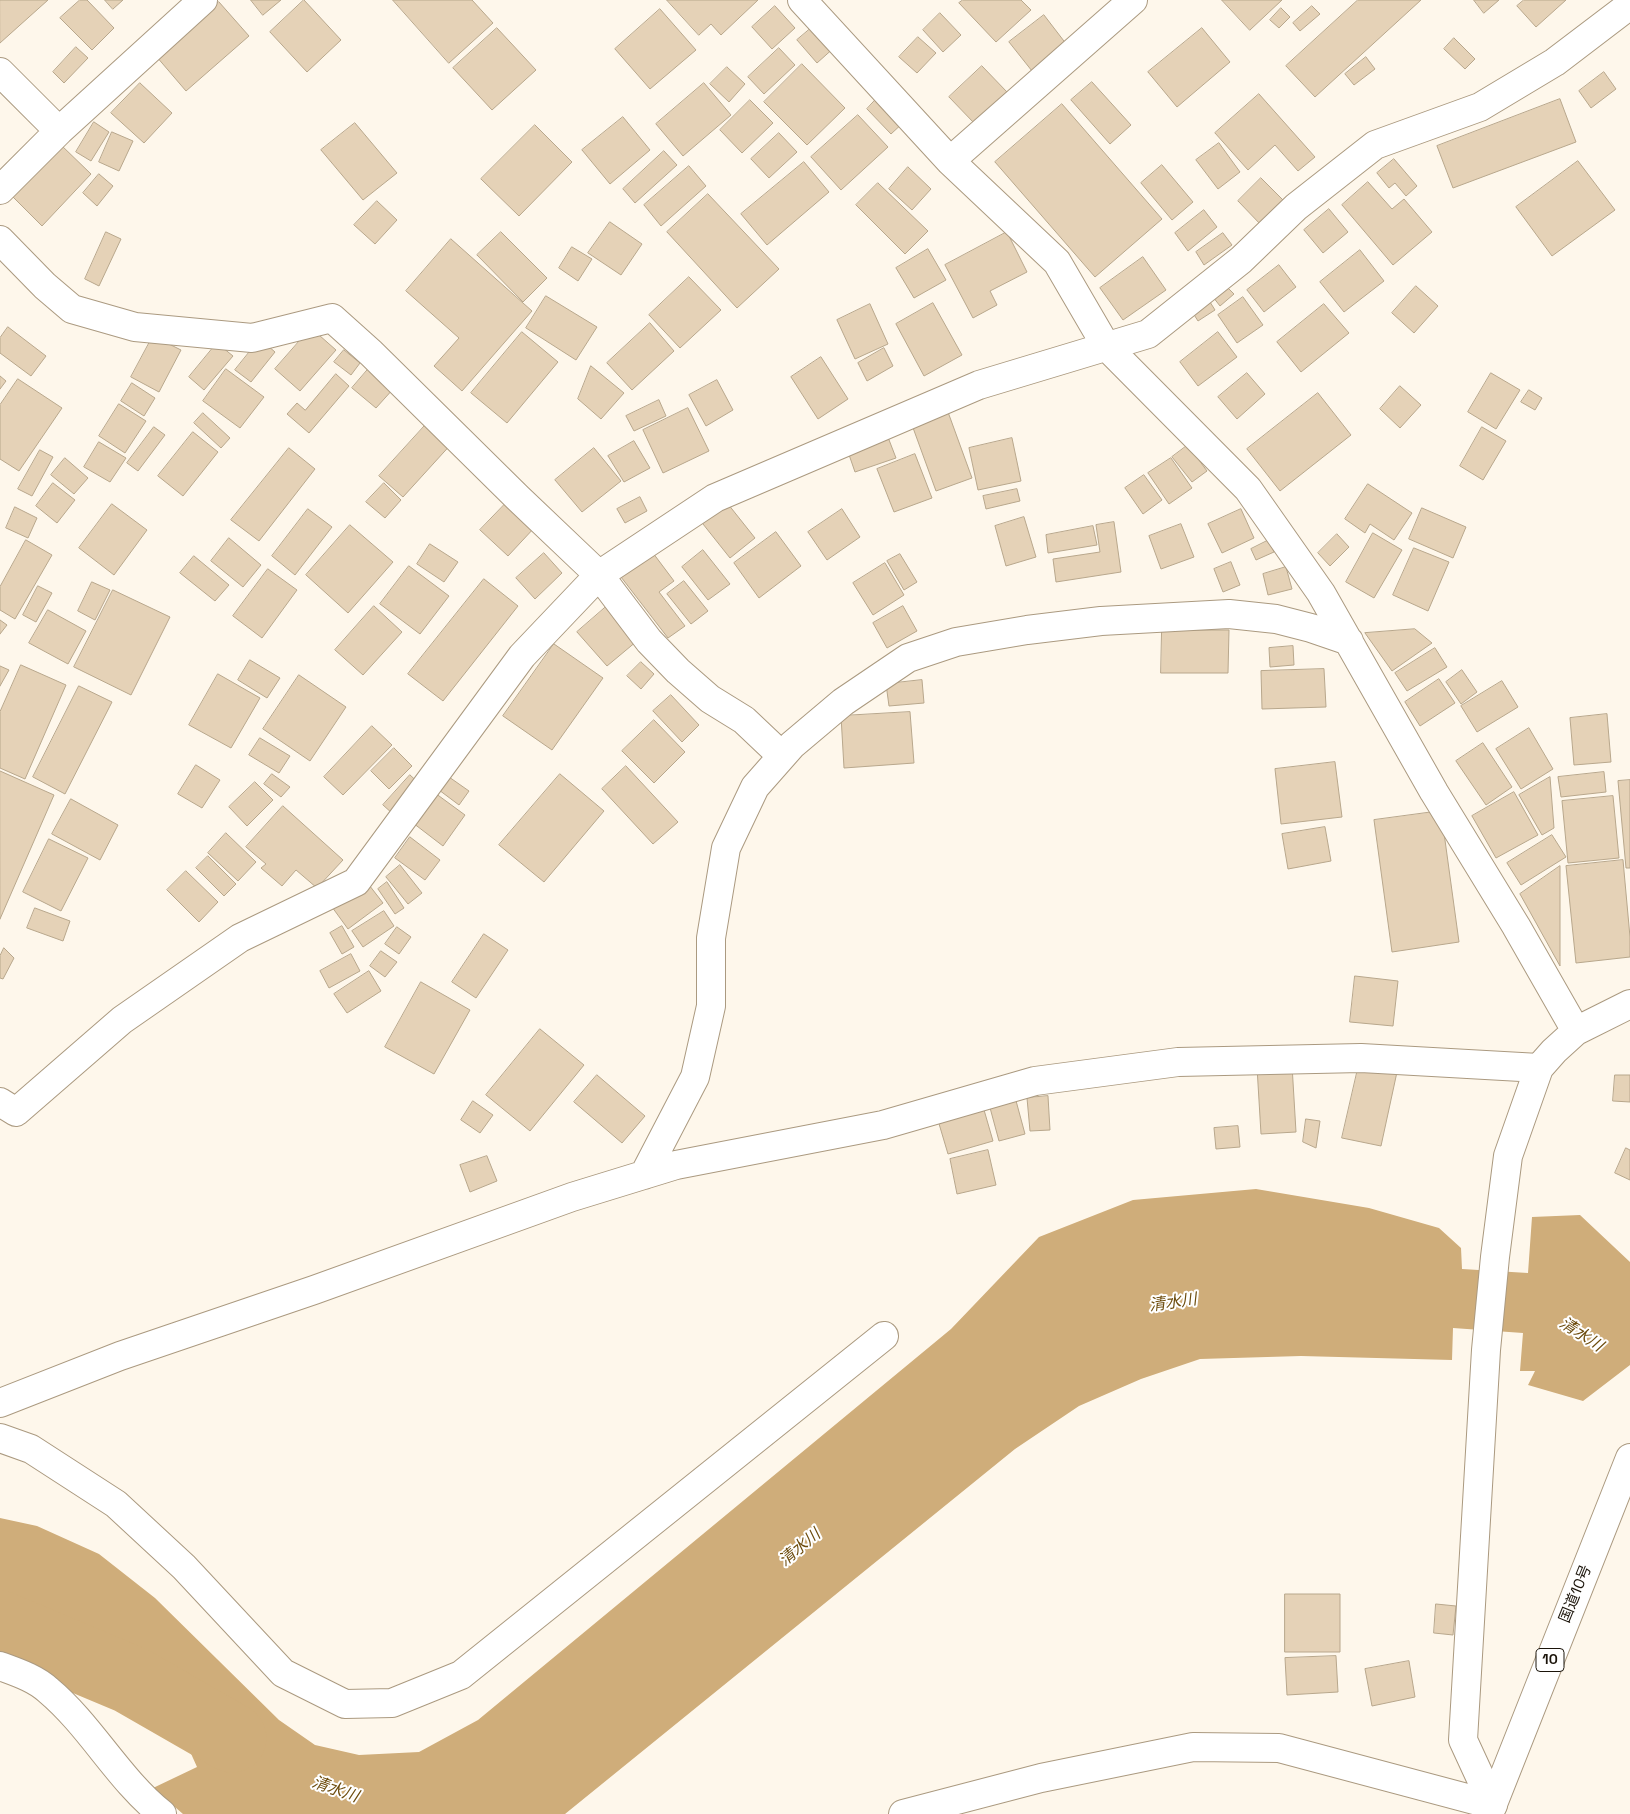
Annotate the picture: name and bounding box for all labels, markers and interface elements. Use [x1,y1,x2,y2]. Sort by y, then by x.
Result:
water label: 清水川 [1148,1290,1198,1316]
water label: 清水川 [1556,1314,1606,1356]
water label: 清水川 [775,1525,825,1571]
street label: 国道10号 [1556,1562,1596,1626]
road number: 10 [1536,1648,1564,1672]
water label: 清水川 [309,1773,361,1807]

